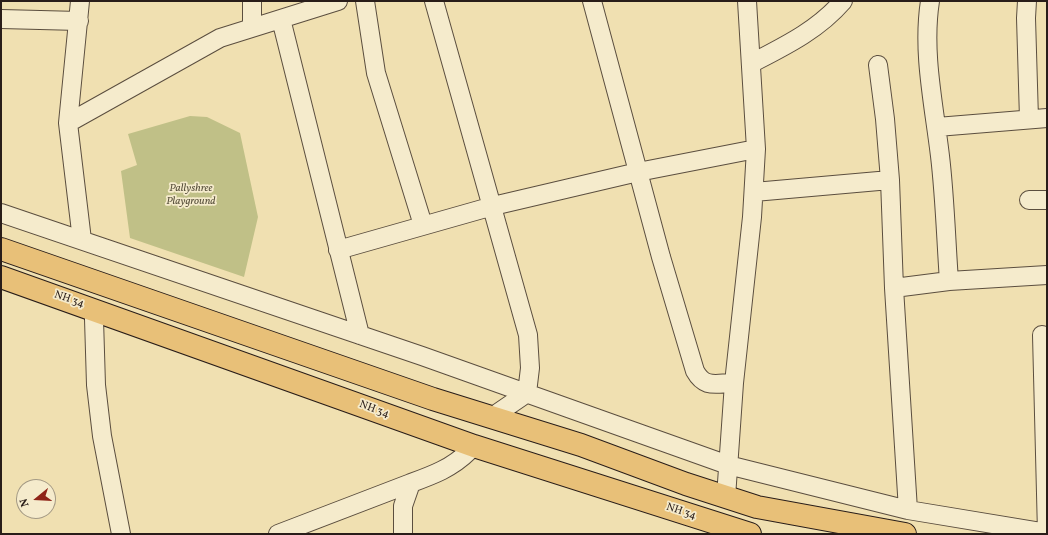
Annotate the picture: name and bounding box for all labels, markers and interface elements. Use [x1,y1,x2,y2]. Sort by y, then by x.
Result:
park label: Pallyshree Playground [166,182,216,208]
street label: NH 34 [52,289,86,311]
street label: NH 34 [357,399,391,421]
north arrow [16,479,56,519]
text: N [17,496,33,509]
street label: NH 34 [664,501,698,523]

